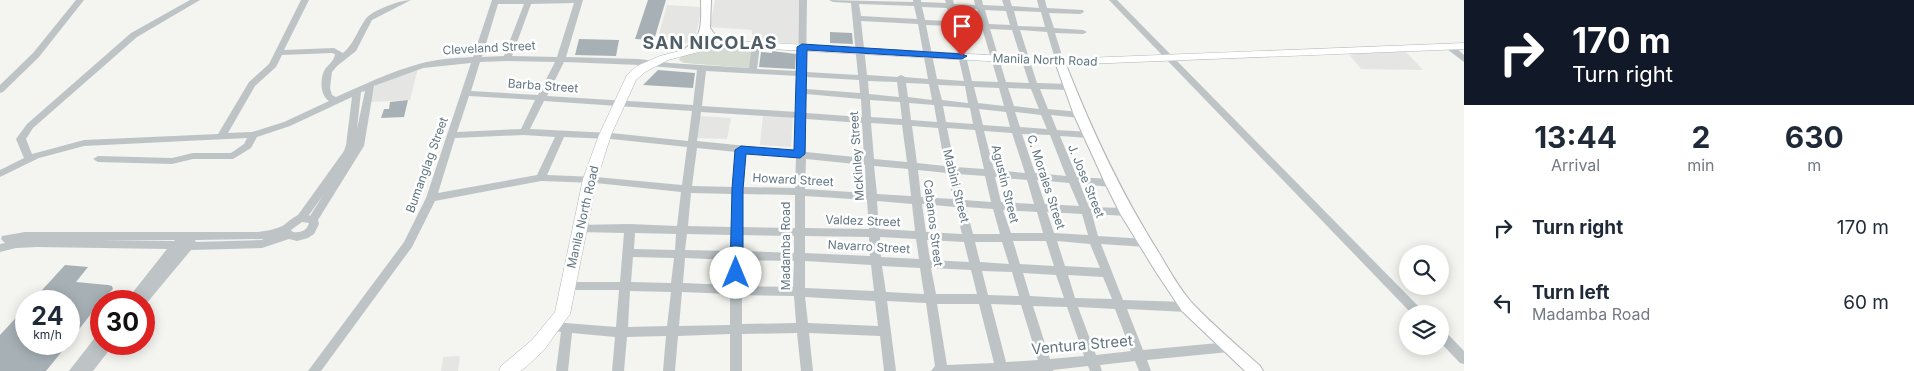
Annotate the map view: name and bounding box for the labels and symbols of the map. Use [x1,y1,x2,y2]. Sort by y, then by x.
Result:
pin [941,5,983,56]
district label: SAN NICOLAS [642,32,778,53]
street label: Cleveland Street [442,38,536,57]
street label: Manila North Road [992,50,1098,69]
street label: Barba Street [507,76,579,95]
street label: McKinley Street [846,111,867,201]
street label: Bumanglag Street [402,115,451,215]
street label: C. Morales Street [1024,133,1069,231]
street label: J. Jose Street [1065,142,1108,220]
street label: Agustin Street [989,143,1022,225]
street label: Mabini Street [940,148,973,224]
street label: Manila North Road [563,164,602,270]
street label: Howard Street [752,170,834,189]
street label: Cabanos Street [921,179,946,267]
street label: Madamba Road [778,202,793,290]
street label: Valdez Street [825,212,901,229]
street label: Navarro Street [827,237,911,256]
position arrow [709,246,761,298]
speed limit sign: 30 [90,290,155,355]
street label: Ventura Street [1031,331,1133,358]

